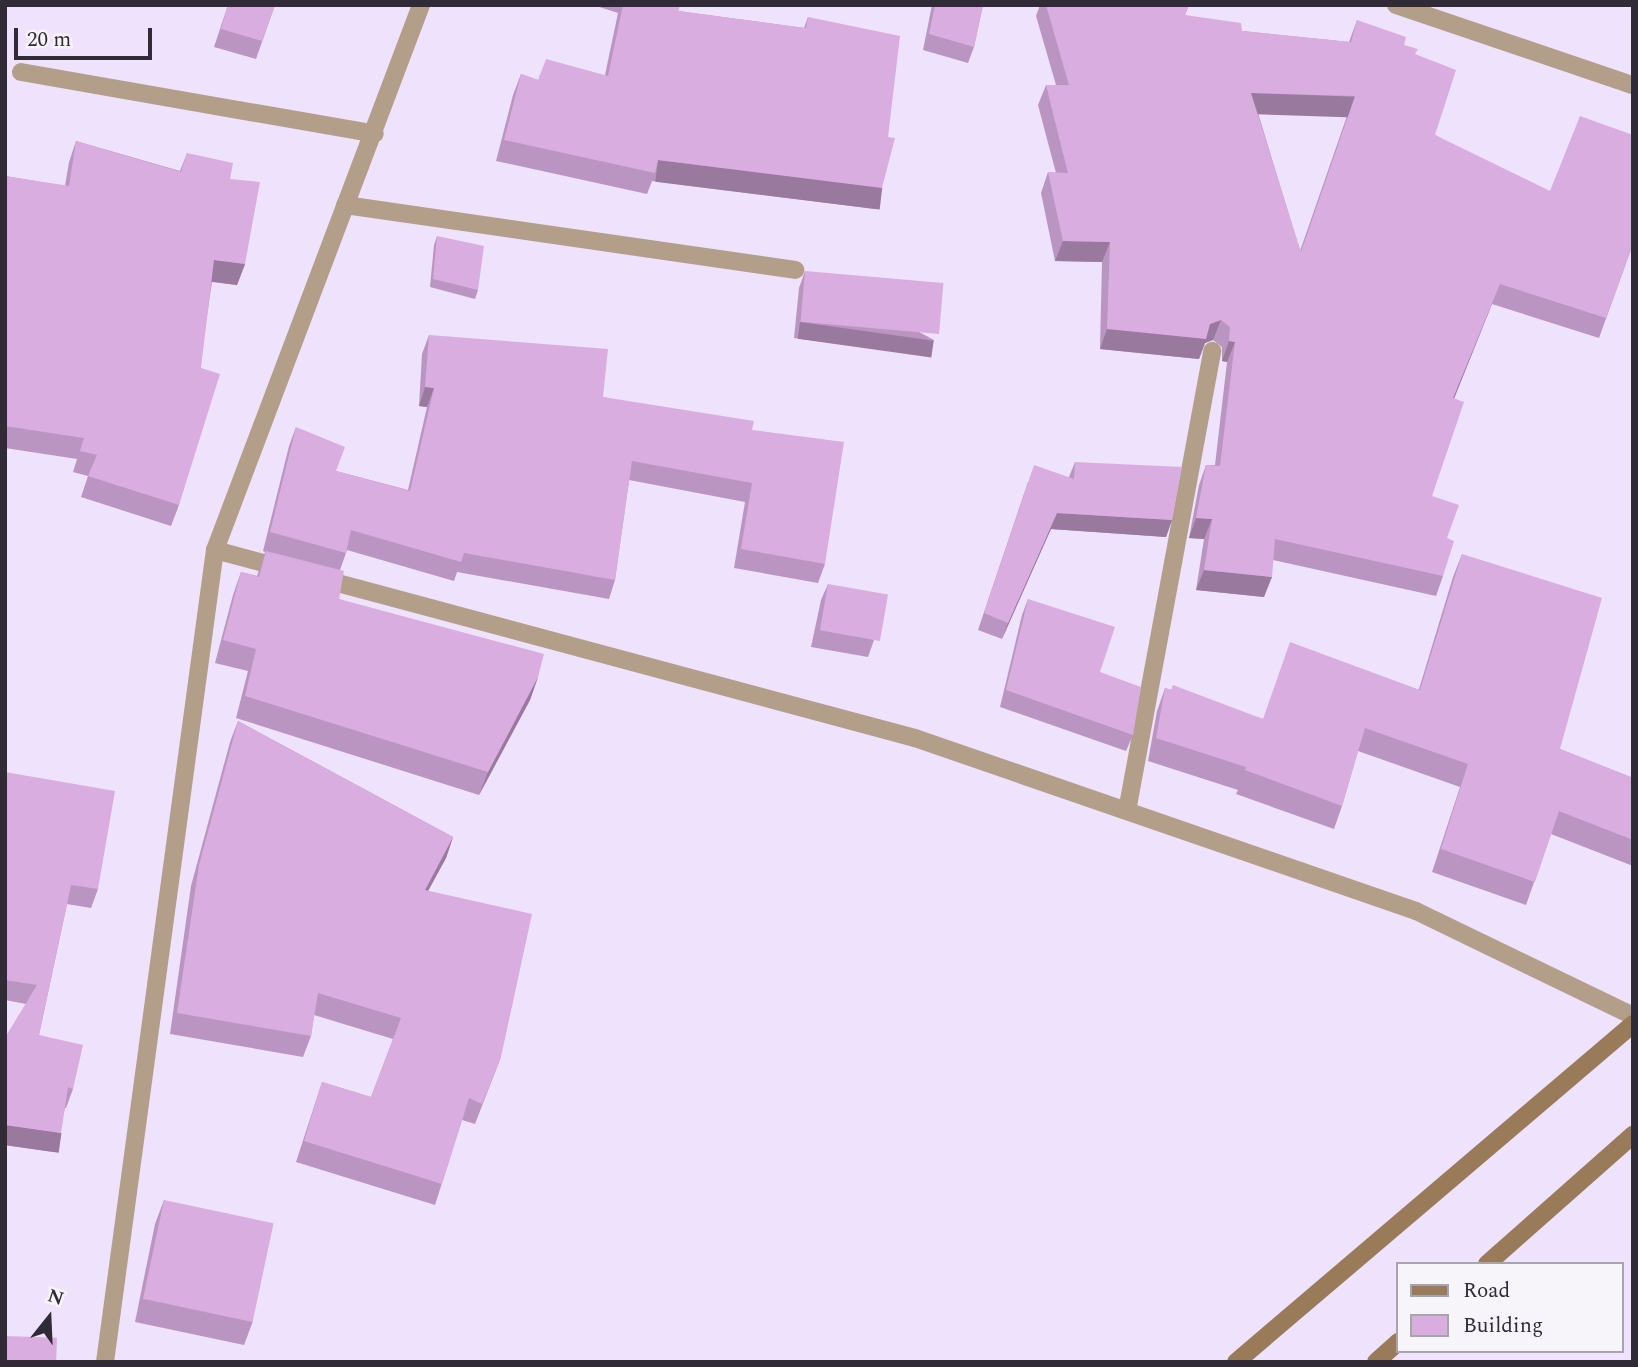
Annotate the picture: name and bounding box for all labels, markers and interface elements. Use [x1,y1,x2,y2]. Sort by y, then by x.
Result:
scale bar [18,14,156,58]
text: 20 m [27,24,71,56]
legend [1396,1262,1624,1353]
text: Road [1463,1275,1510,1307]
text: N [44,1281,67,1314]
north arrow [14,1283,84,1353]
text: Building [1463,1310,1543,1342]

